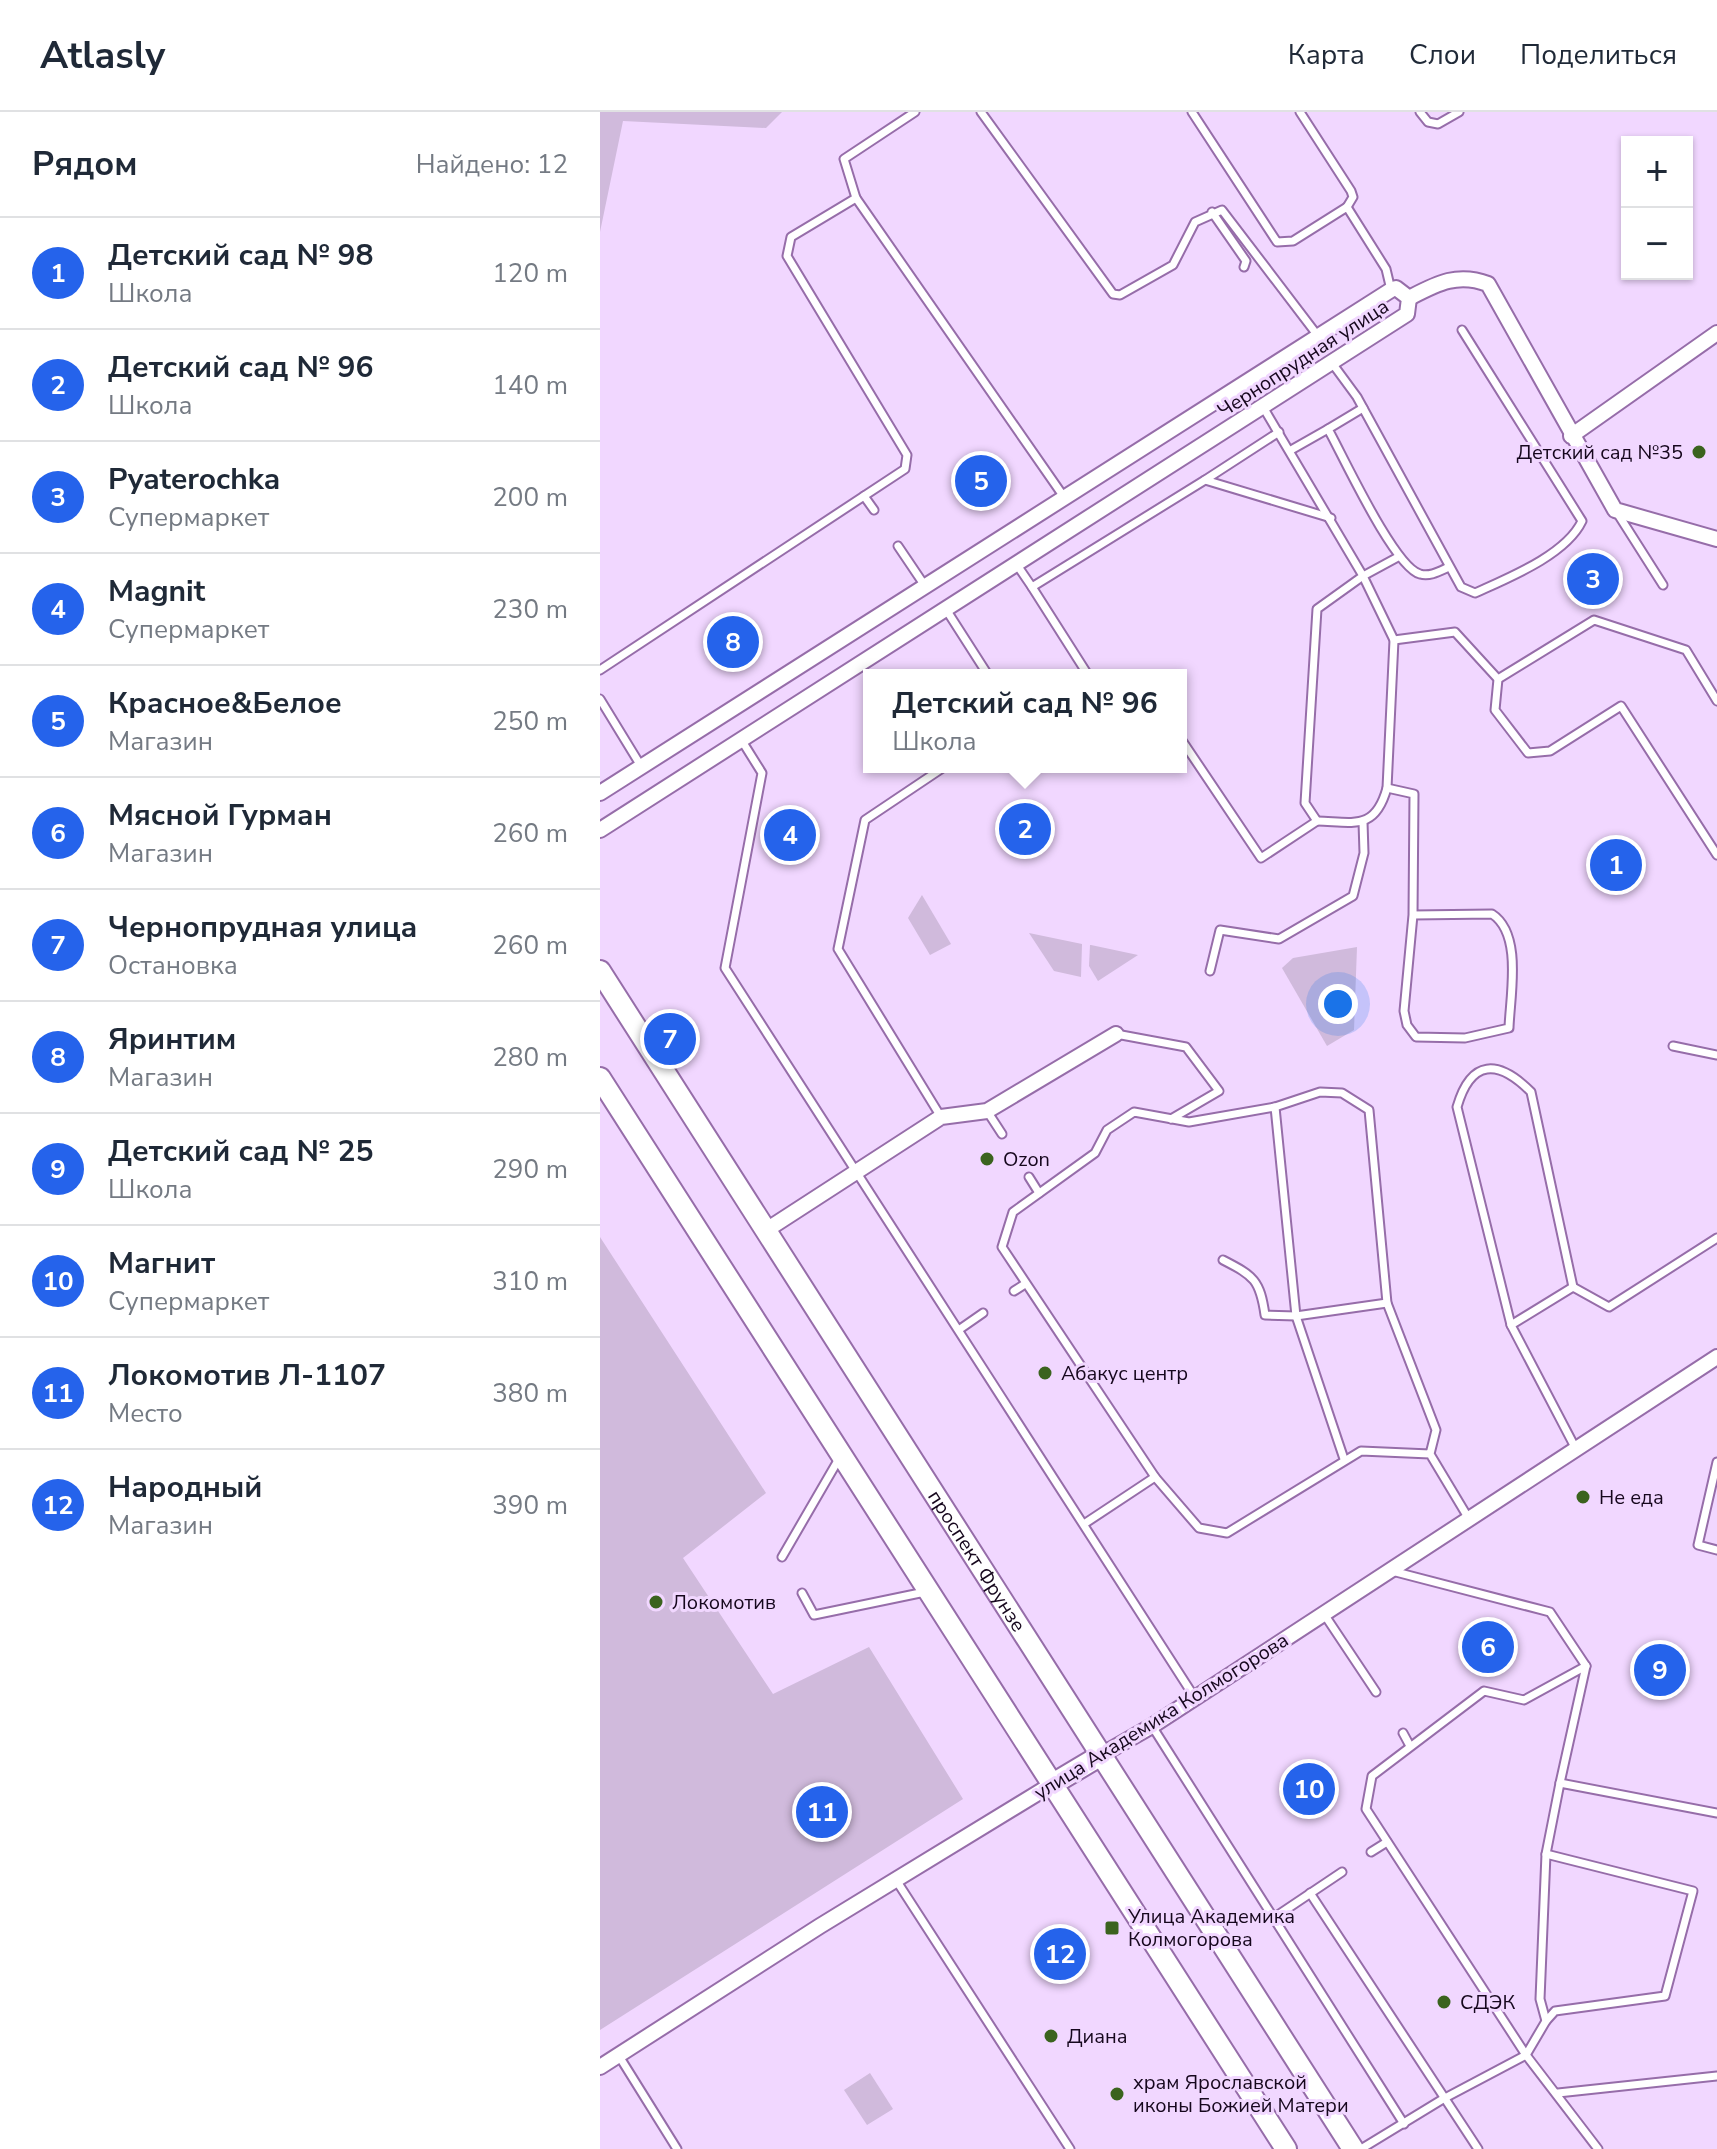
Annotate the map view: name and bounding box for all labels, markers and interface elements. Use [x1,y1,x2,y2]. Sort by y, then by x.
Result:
text: Atlasly [40,30,165,81]
text: Карта [1288,36,1365,74]
text: Слои [1409,36,1476,74]
text: Поделиться [1520,36,1677,74]
map controls [1621,136,1693,280]
button: + [1621,136,1693,208]
text: Рядом [32,141,138,187]
text: Найдено: 12 [416,147,568,182]
button: − [1621,208,1693,280]
text: Детский сад № 98 [108,235,374,276]
text: 1 [50,256,66,291]
text: 120 m [492,256,568,291]
text: Школа [108,276,192,311]
street label: Чернопрудная улица [1212,293,1394,424]
text: Детский сад № 96 [108,347,374,388]
text: 2 [50,368,66,403]
text: 140 m [492,368,568,403]
text: Школа [108,388,192,423]
place label: Детский сад №35 [1516,439,1683,466]
marker: Детский сад №35 [1690,443,1708,461]
pin: 5 [955,451,1007,511]
text: Pyaterochka [108,459,280,500]
text: 3 [50,480,66,515]
text: 200 m [492,480,568,515]
text: Супермаркет [108,500,269,535]
pin: 3 [1567,549,1619,609]
text: Magnit [108,571,205,612]
text: 4 [50,592,66,627]
text: 230 m [492,592,568,627]
text: Супермаркет [108,612,269,647]
pin: 8 [707,612,759,672]
popup [863,669,1187,773]
text: Красное&Белое [108,683,342,724]
text: Детский сад № 96 [892,683,1158,724]
text: 5 [50,704,66,739]
text: 250 m [492,704,568,739]
text: Магазин [108,724,213,759]
text: Школа [892,724,977,759]
text: Мясной Гурман [108,795,332,836]
pin: 2 [999,799,1051,859]
pin: 4 [764,805,816,865]
text: 6 [50,816,66,851]
text: 260 m [492,816,568,851]
pin: 1 [1590,835,1642,895]
text: Магазин [108,836,213,871]
text: Чернопрудная улица [108,907,417,948]
text: 7 [50,928,66,963]
text: 260 m [492,928,568,963]
text: Остановка [108,948,238,983]
your location [1318,984,1358,1024]
pin: 7 [644,1009,696,1069]
text: Яринтим [108,1019,236,1060]
text: 8 [50,1040,66,1075]
text: 280 m [492,1040,568,1075]
text: Магазин [108,1060,213,1095]
text: Детский сад № 25 [108,1131,374,1172]
place label: Ozon [1003,1146,1050,1173]
marker: Ozon [978,1150,996,1168]
text: 9 [50,1152,66,1187]
text: 290 m [492,1152,568,1187]
text: Школа [108,1172,192,1207]
text: Магнит [108,1243,215,1284]
text: 10 [42,1264,74,1299]
text: 310 m [492,1264,568,1299]
text: Супермаркет [108,1284,269,1319]
text: Локомотив Л-1107 [108,1355,386,1396]
place label: Абакус центр [1061,1360,1188,1387]
marker: Абакус центр [1036,1364,1054,1382]
text: 11 [42,1376,74,1411]
text: 380 m [492,1376,568,1411]
text: Место [108,1396,183,1431]
text: Народный [108,1467,262,1508]
place label: Не еда [1599,1484,1664,1511]
street label: проспект Фрунзе [921,1485,1032,1637]
text: 12 [42,1488,74,1523]
text: 390 m [492,1488,568,1523]
marker: Не еда [1574,1488,1592,1506]
text: Магазин [108,1508,213,1543]
place label: Локомотив [672,1589,776,1616]
marker: Локомотив [647,1593,665,1611]
pin: 6 [1462,1617,1514,1677]
street label: улица Академика Колмогорова [1029,1627,1294,1806]
pin: 9 [1634,1640,1686,1700]
pin: 10 [1283,1759,1335,1819]
pin: 11 [796,1782,848,1842]
place label: Улица Академика Колмогорова [1127,1903,1295,1953]
marker: Улица Академика Колмогорова [1103,1919,1121,1937]
pin: 12 [1034,1924,1086,1984]
place label: СДЭК [1460,1989,1515,2016]
marker: СДЭК [1435,1993,1453,2011]
place label: Диана [1067,2023,1128,2050]
marker: Диана [1042,2027,1060,2045]
place label: храм Ярославской иконы Божией Матери [1133,2069,1349,2119]
marker: храм Ярославской иконы Божией Матери [1108,2085,1126,2103]

